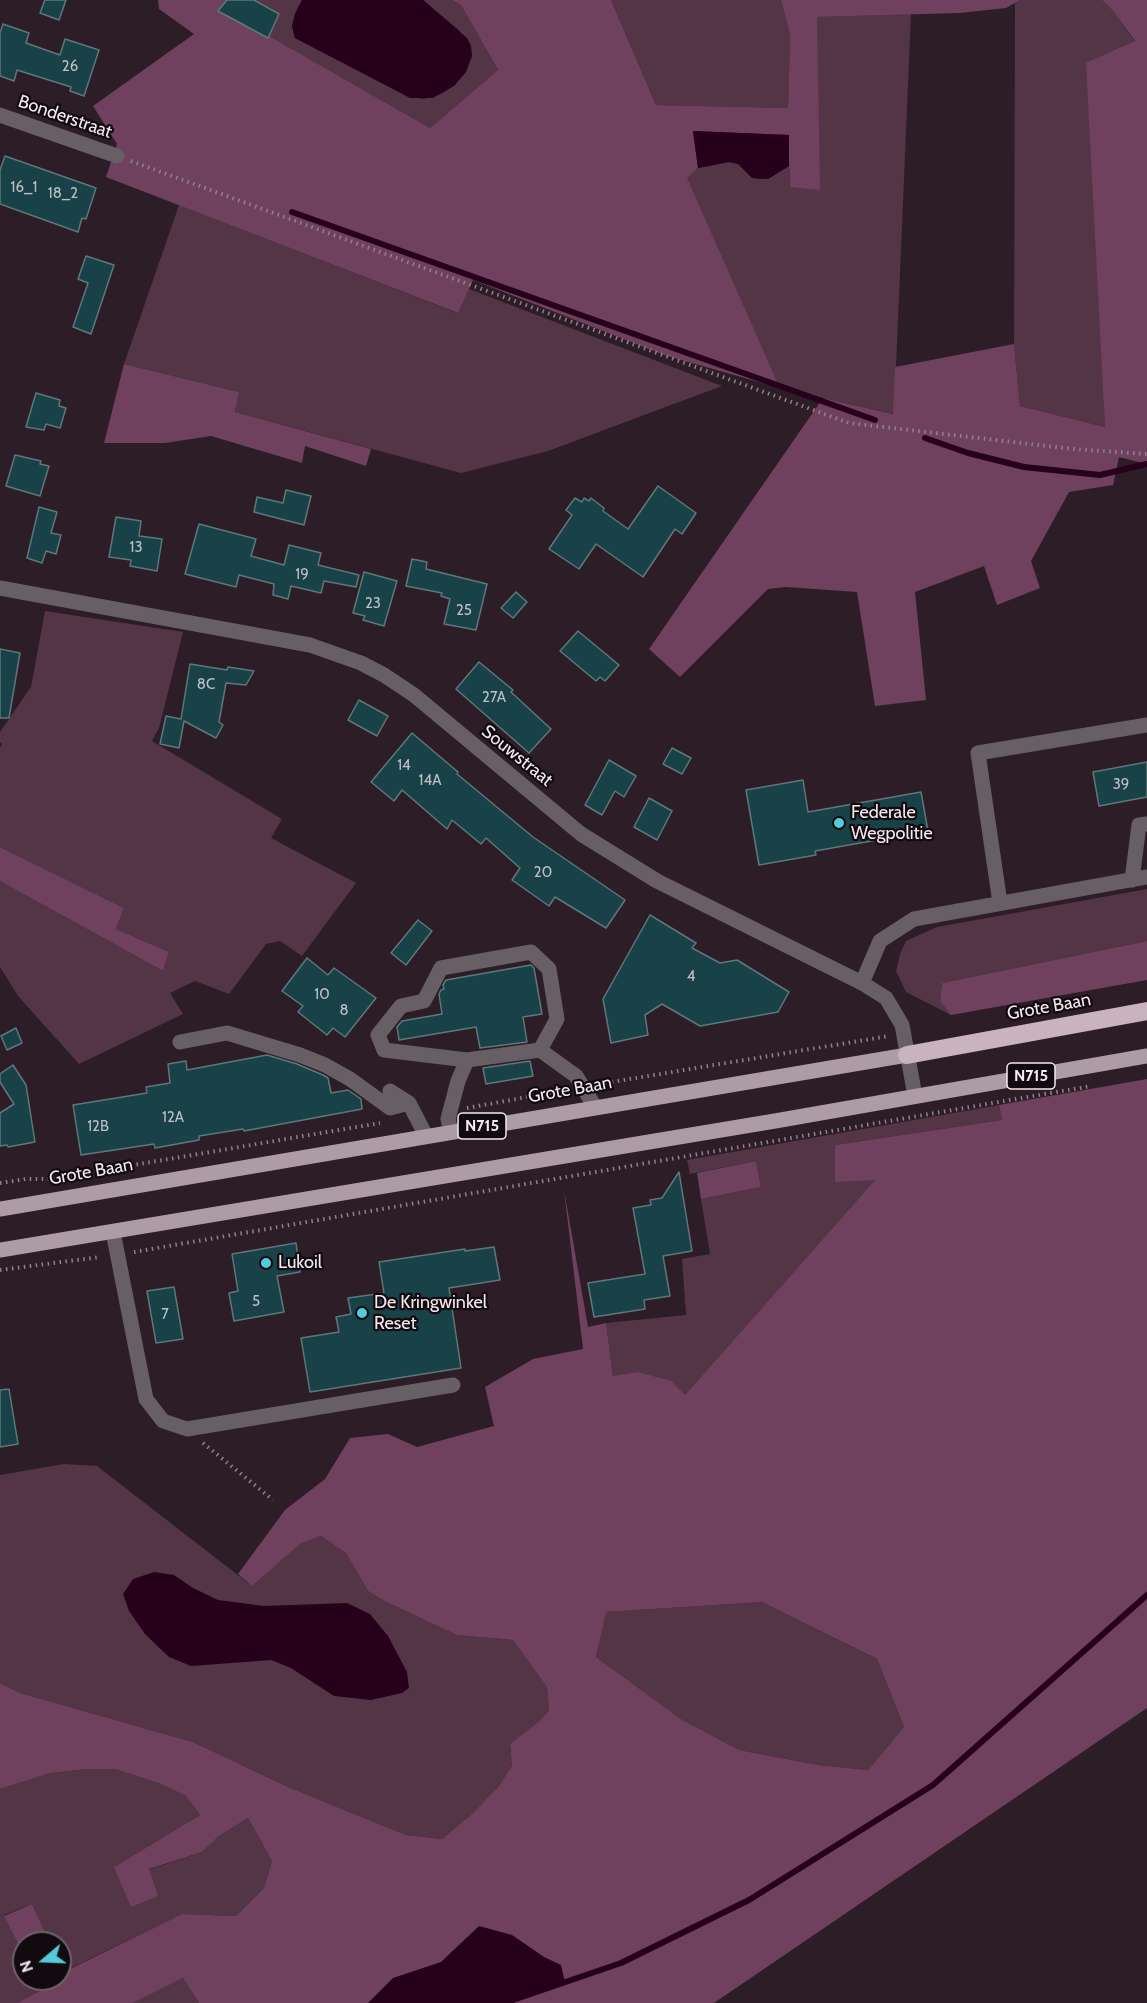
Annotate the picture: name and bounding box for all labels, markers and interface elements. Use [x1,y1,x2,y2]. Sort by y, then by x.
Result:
house number: 26 [62,58,78,76]
street label: Bonderstraat [15,91,115,143]
house number: 16_1 [11,179,37,197]
house number: 18_2 [48,185,78,203]
house number: 13 [129,539,143,557]
house number: 19 [295,566,309,584]
house number: 23 [365,595,381,613]
house number: 25 [456,602,472,620]
house number: 8C [197,676,215,694]
house number: 27A [482,689,506,707]
street label: Souwstraat [477,721,557,791]
house number: 14 [397,757,411,775]
house number: 14A [419,772,441,790]
house number: 39 [1113,776,1129,794]
place label: Federale Wegpolitie [851,802,933,844]
marker: Federale Wegpolitie [832,816,846,830]
house number: 20 [534,864,552,882]
house number: 4 [687,968,695,986]
house number: 10 [314,986,330,1004]
street label: Grote Baan [1005,989,1093,1025]
house number: 8 [339,1002,349,1020]
road number: N715 [1007,1063,1055,1089]
street label: Grote Baan [526,1072,614,1108]
house number: 12A [162,1109,184,1127]
road number: N715 [458,1113,506,1139]
house number: 12B [87,1118,109,1136]
street label: Grote Baan [47,1154,135,1190]
place label: Lukoil [278,1252,322,1274]
marker: Lukoil [259,1256,273,1270]
place label: De Kringwinkel Reset [374,1292,487,1334]
house number: 5 [252,1293,260,1311]
house number: 7 [161,1306,169,1324]
marker: De Kringwinkel Reset [355,1306,369,1320]
north arrow [12,1931,72,1991]
text: N [16,1958,37,1975]

